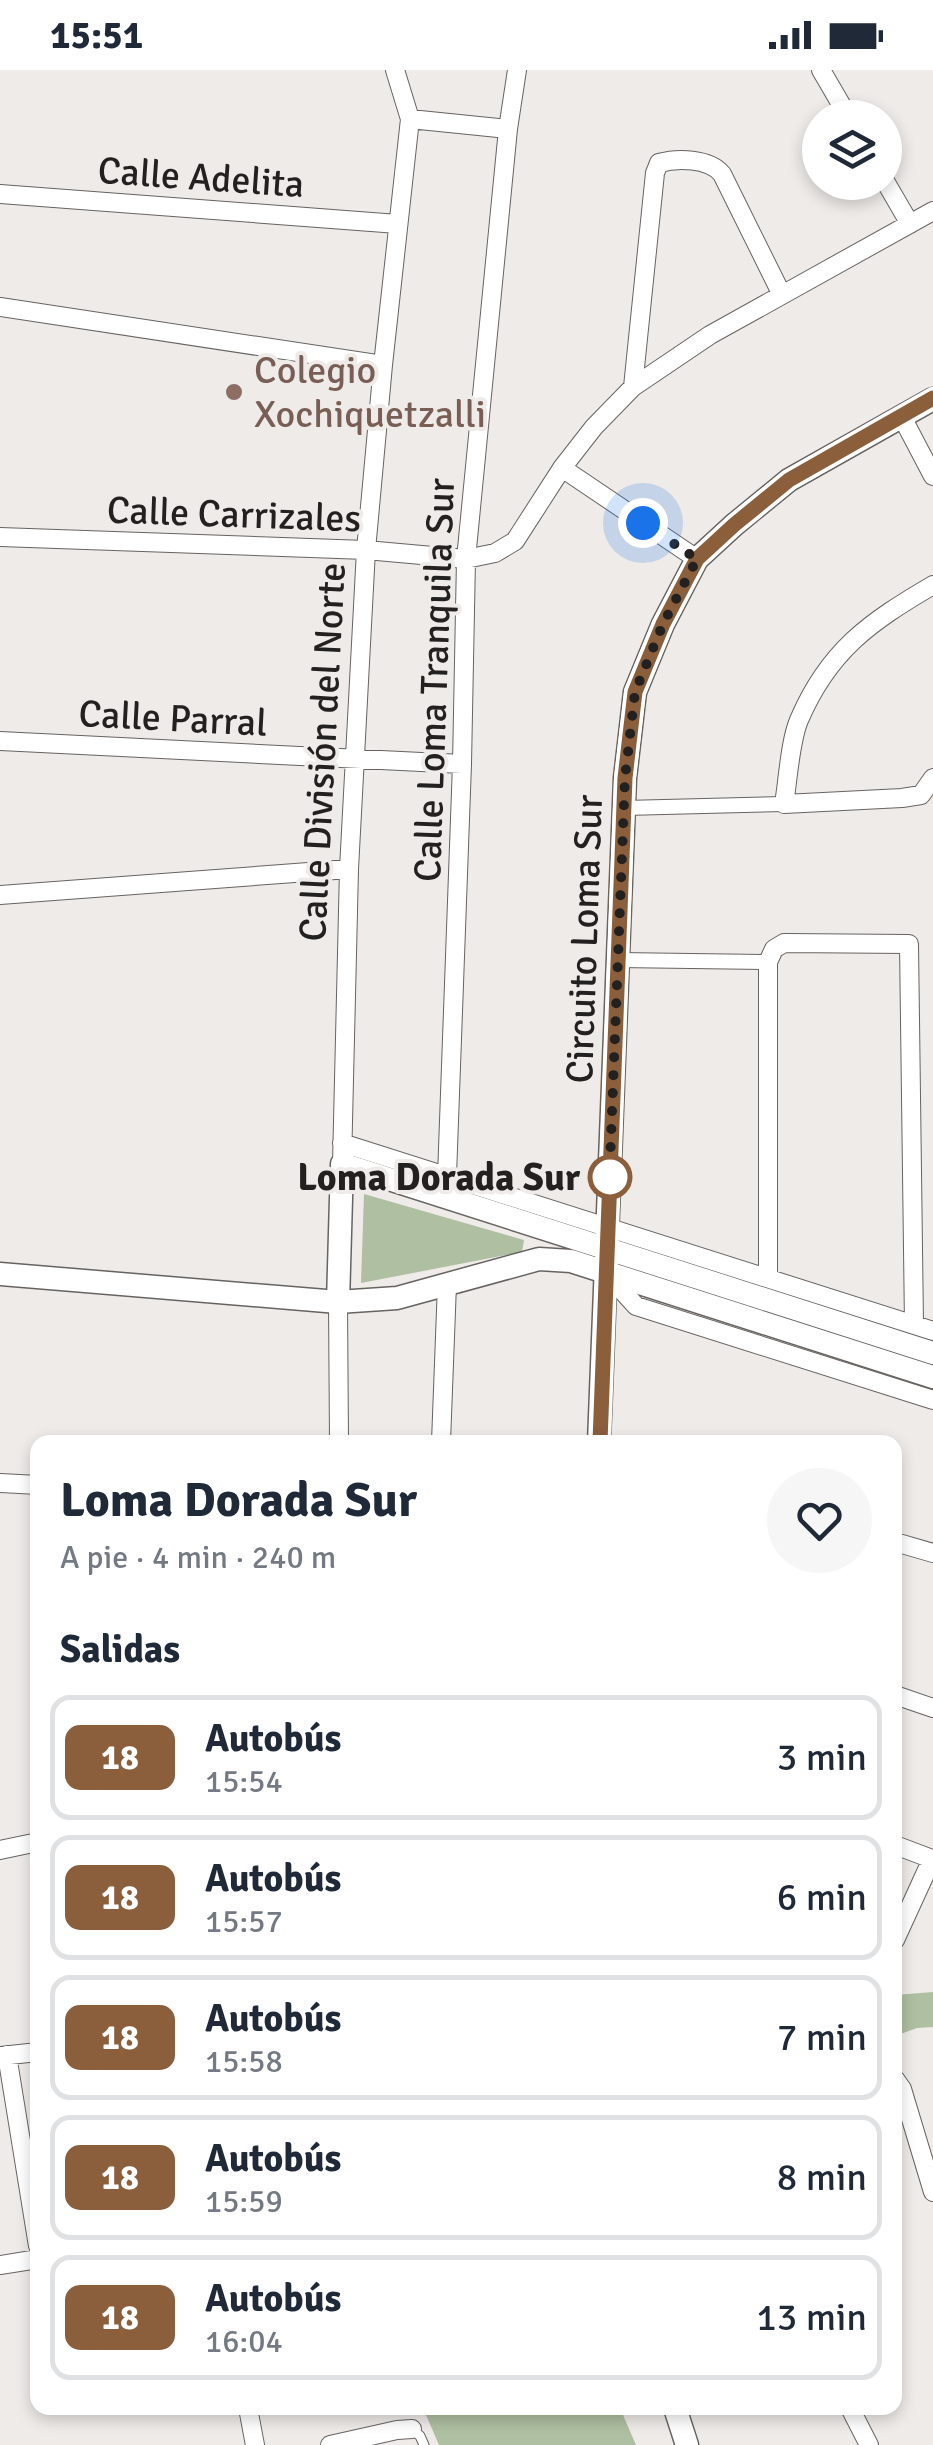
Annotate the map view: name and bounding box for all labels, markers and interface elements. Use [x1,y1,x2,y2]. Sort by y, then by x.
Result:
text: 15:51 [50,12,143,59]
map controls [802,100,902,200]
button: layers [802,100,902,200]
street label: Calle Adelita [96,147,306,208]
place label: Colegio Xochiquetzalli [254,347,486,438]
marker: Colegio Xochiquetzalli [223,381,245,403]
street label: Calle Loma Tranquila Sur [404,477,465,883]
street label: Calle Carrizales [106,487,362,542]
your location [618,498,668,548]
street label: Calle División del Norte [289,561,356,943]
street label: Calle Parral [77,690,269,747]
street label: Circuito Loma Sur [556,794,613,1084]
place label: Loma Dorada Sur [297,1154,581,1201]
marker: Loma Dorada Sur [589,1156,631,1198]
button: heart [767,1468,872,1573]
text: Loma Dorada Sur [60,1471,417,1530]
text: A pie · 4 min · 240 m [60,1538,336,1577]
text: Salidas [60,1626,180,1673]
text: Autobús [205,1715,341,1762]
text: 3 min [777,1734,867,1781]
text: 18 [101,1736,139,1779]
text: 15:54 [205,1762,283,1801]
text: Autobús [205,1855,341,1902]
text: 6 min [777,1874,867,1921]
text: 18 [101,1876,139,1919]
text: 15:57 [205,1902,283,1941]
text: Autobús [205,1995,341,2042]
text: 7 min [777,2014,867,2061]
text: 18 [101,2016,139,2059]
text: 15:58 [205,2042,283,2081]
text: Autobús [205,2135,341,2182]
text: 8 min [777,2154,867,2201]
text: 18 [101,2156,139,2199]
text: 15:59 [205,2182,283,2221]
text: Autobús [205,2275,341,2322]
text: 13 min [756,2294,867,2341]
text: 18 [101,2296,139,2339]
text: 16:04 [205,2322,283,2361]

